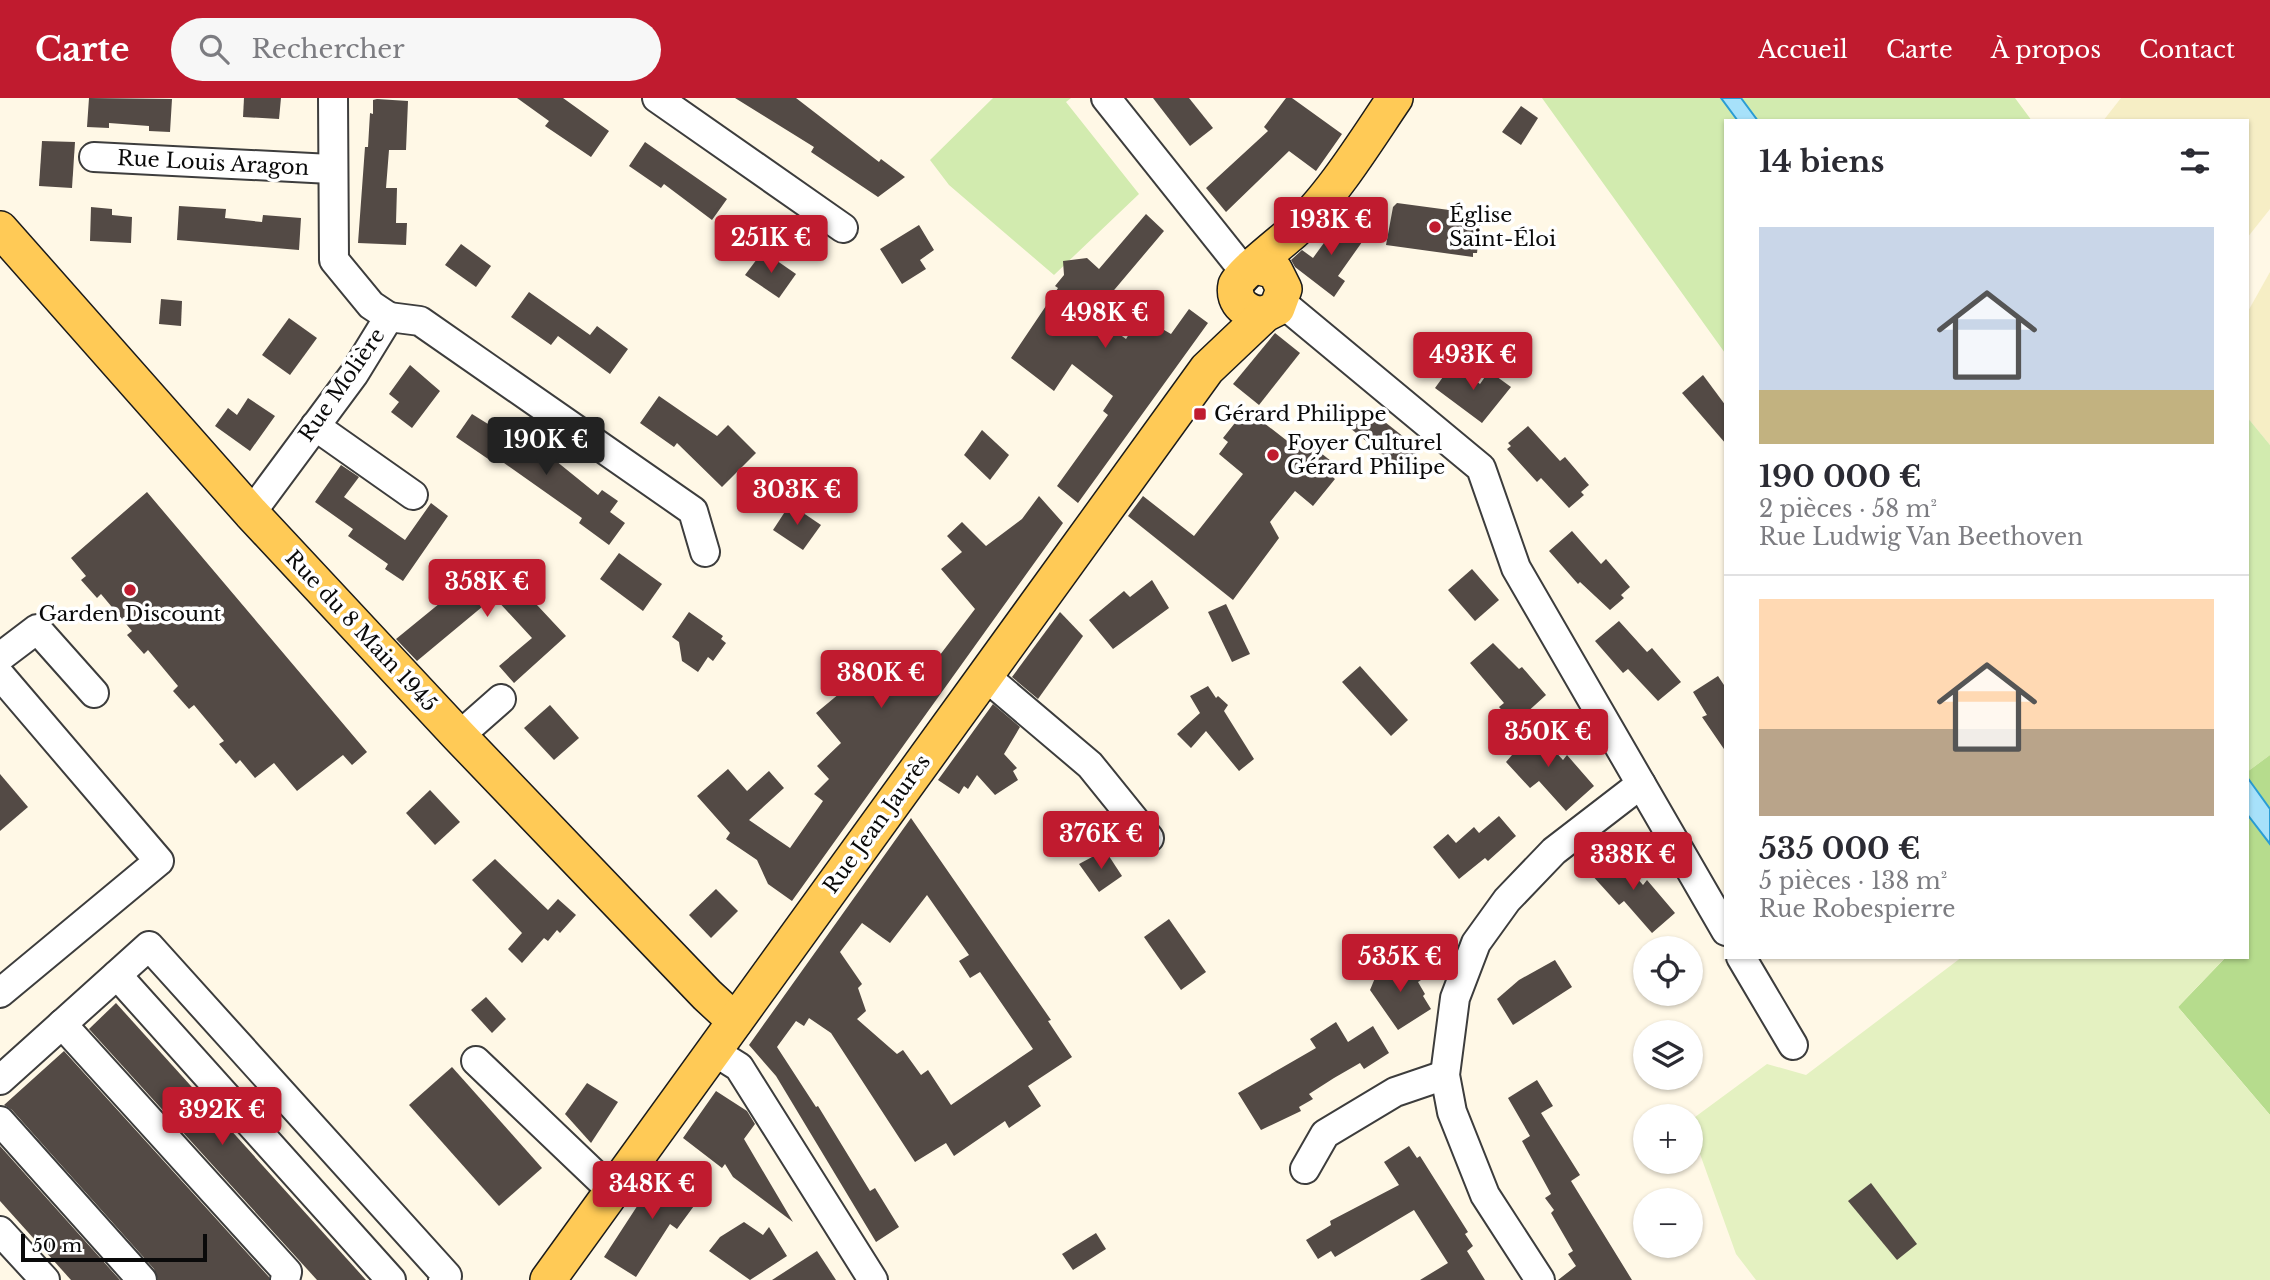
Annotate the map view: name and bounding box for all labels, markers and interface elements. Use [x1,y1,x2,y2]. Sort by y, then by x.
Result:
search box [171,18,661,81]
text: Carte [35,29,129,70]
icon: search [195,30,233,68]
text: Rechercher [251,33,405,65]
text: Accueil [1758,35,1848,64]
text: Carte [1886,35,1953,64]
text: À propos [1991,35,2101,64]
text: Contact [2139,35,2235,64]
icon: filters [2176,142,2214,180]
text: 14 biens [1759,143,1884,180]
street label: Rue Louis Aragon [116,145,310,181]
pin: 193K € [1274,198,1388,257]
place label: Église Saint-Éloi [1449,202,1556,252]
text: 193K € [1290,206,1372,234]
pin: 251K € [714,216,828,275]
marker: Église Saint-Éloi [1427,219,1443,235]
text: 251K € [731,224,811,252]
icon: home [1924,272,2050,398]
pin: 498K € [1048,290,1162,350]
text: 498K € [1061,299,1149,327]
street label: Rue Molière [293,323,391,447]
pin: 493K € [1416,332,1530,392]
text: 493K € [1429,341,1517,369]
place label: Gérard Philippe [1214,401,1387,427]
marker: Gérard Philippe [1192,406,1208,422]
pin: 190K € [489,418,603,477]
text: 190K € [504,426,588,454]
place label: Foyer Culturel Gérard Philipe [1287,430,1445,480]
marker: Foyer Culturel Gérard Philipe [1265,447,1281,463]
text: 190 000 € [1759,458,1922,495]
pin: 303K € [740,468,854,527]
text: 303K € [753,476,841,504]
text: 2 pièces · 58 m² [1759,495,1937,523]
text: Rue Ludwig Van Beethoven [1759,523,2083,551]
street label: Rue du 8 Main 1945 [280,545,442,717]
pin: 358K € [430,560,544,619]
text: 358K € [445,568,529,596]
marker: Garden Discount [122,582,138,598]
place label: Garden Discount [38,601,222,627]
icon: home [1924,644,2050,770]
pin: 380K € [824,650,938,710]
text: 380K € [837,659,925,687]
pin: 350K € [1491,710,1605,769]
text: 350K € [1504,718,1592,746]
street label: Rue Jean Jaurès [818,750,936,898]
pin: 376K € [1044,812,1158,871]
text: 376K € [1059,820,1143,848]
text: 535 000 € [1759,830,1921,867]
pin: 338K € [1576,832,1690,892]
text: 338K € [1590,841,1676,869]
text: 5 pièces · 138 m² [1759,867,1947,895]
text: Rue Robespierre [1759,895,1955,923]
pin: 535K € [1343,934,1457,994]
map controls [1633,936,1703,1258]
button: locate [1633,936,1703,1006]
text: 535K € [1358,943,1442,971]
button: layers [1633,1020,1703,1090]
pin: 392K € [165,1088,279,1147]
text: 392K € [178,1096,266,1124]
button: + [1633,1104,1703,1174]
pin: 348K € [595,1162,709,1221]
text: 348K € [609,1170,695,1198]
button: − [1633,1188,1703,1258]
scale bar [21,1231,206,1263]
text: 50 m [32,1234,82,1257]

